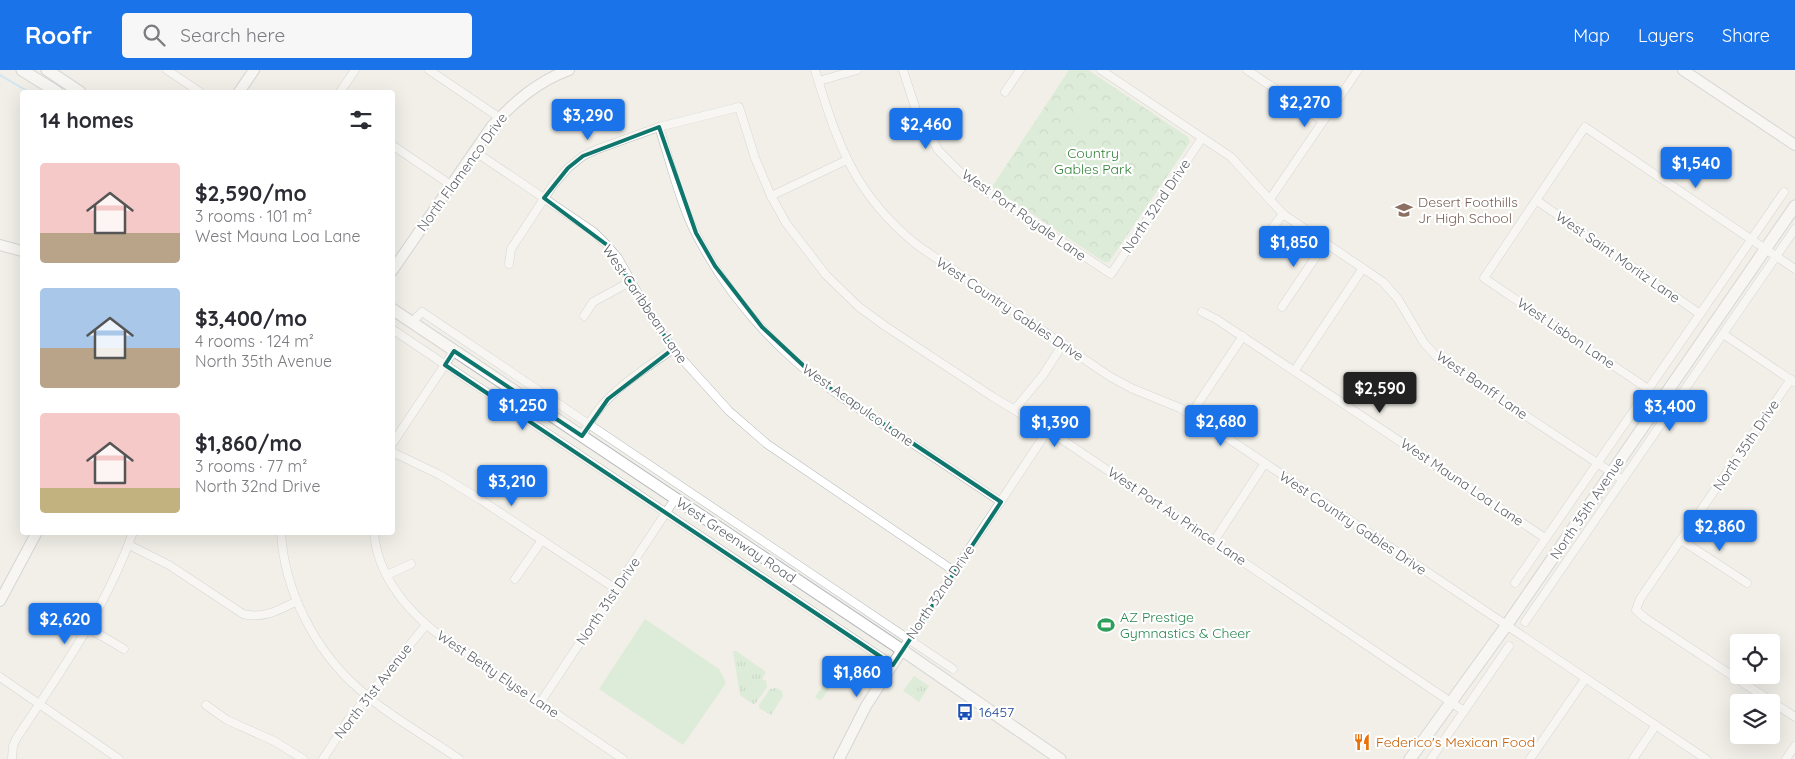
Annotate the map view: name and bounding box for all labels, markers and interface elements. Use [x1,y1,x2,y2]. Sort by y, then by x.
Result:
search box [122,13,472,58]
text: Roofr [25,20,92,50]
icon: search [140,21,168,49]
text: Search here [180,23,285,47]
text: Map [1573,24,1610,47]
text: Layers [1638,24,1694,47]
text: Share [1722,24,1770,47]
pin: $2,270 [1264,85,1346,128]
text: $2,270 [1280,92,1330,112]
pin: $3,290 [547,98,629,141]
text: $3,290 [563,105,613,125]
icon: filters [347,106,375,134]
text: 14 homes [40,107,134,133]
pin: $2,460 [885,108,967,150]
street label: North Flamenco Drive [413,109,511,235]
text: $2,460 [900,114,952,134]
park label: Country Gables Park [1054,144,1132,178]
pin: $1,540 [1655,146,1737,189]
text: $1,540 [1672,153,1720,173]
street label: North 32nd Drive [1118,155,1194,257]
street label: West Port Royale Lane [958,165,1090,265]
text: $2,590/mo [195,180,307,206]
icon: home [80,183,140,243]
place label: Desert Foothills Jr High School [1418,193,1518,227]
school or university icon: Desert Foothills Jr High School [1394,200,1414,220]
text: 3 rooms · 101 m² [195,206,312,226]
street label: West Saint Moritz Lane [1552,207,1684,307]
text: West Mauna Loa Lane [195,226,360,246]
pin: $1,850 [1253,226,1335,268]
text: $1,850 [1270,232,1318,252]
street label: West Caribbean Lane [598,241,692,367]
street label: West Country Gables Drive [933,253,1087,365]
street label: West Lisbon Lane [1514,294,1618,372]
text: $3,400/mo [195,305,307,331]
icon: home [80,308,140,368]
text: 4 rooms · 124 m² [195,331,314,351]
street label: West Banff Lane [1433,347,1531,423]
text: North 35th Avenue [195,351,332,371]
street label: West Acapulco Lane [799,360,917,450]
pin: $2,590 [1339,372,1421,414]
text: $2,590 [1354,378,1406,398]
pin: $1,250 [482,388,564,431]
pin: $3,400 [1629,390,1711,432]
text: $1,250 [499,395,547,415]
text: $3,400 [1644,396,1696,416]
street label: North 35th Drive [1709,396,1783,494]
pin: $2,680 [1180,404,1262,447]
pin: $1,390 [1014,406,1096,448]
text: $2,680 [1196,411,1246,431]
text: $1,390 [1031,412,1079,432]
text: $1,860/mo [195,430,302,456]
icon: home [80,433,140,493]
street label: West Mauna Loa Lane [1397,434,1527,530]
street label: North 35th Avenue [1546,453,1628,563]
text: 3 rooms · 77 m² [195,456,307,476]
street label: West Port Au Prince Lane [1104,463,1250,569]
pin: $3,210 [471,464,553,507]
street label: West Country Gables Drive [1276,467,1430,579]
text: $3,210 [488,471,536,491]
text: North 32nd Drive [195,476,320,496]
street label: West Greenway Road [673,493,799,587]
pin: $2,860 [1679,510,1761,552]
text: $2,860 [1695,516,1745,536]
street label: North 32nd Drive [902,541,978,643]
street label: North 31st Drive [572,554,644,648]
pin: $2,620 [24,602,106,645]
place label: AZ Prestige Gymnastics & Cheer [1120,608,1251,642]
text: $2,620 [40,609,90,629]
sports icon: AZ Prestige Gymnastics & Cheer [1096,615,1116,635]
street label: West Betty Elyse Lane [433,626,563,722]
map controls [1730,634,1780,744]
button: locate [1730,634,1780,684]
street label: North 31st Avenue [330,640,416,742]
pin: $1,860 [816,656,898,698]
text: $1,860 [833,662,881,682]
button: layers [1730,694,1780,744]
bus stop icon: 16457 [955,702,975,722]
place label: 16457 [979,703,1014,721]
restaurant icon: Federico's Mexican Food [1352,732,1372,752]
place label: Federico's Mexican Food [1376,733,1535,751]

